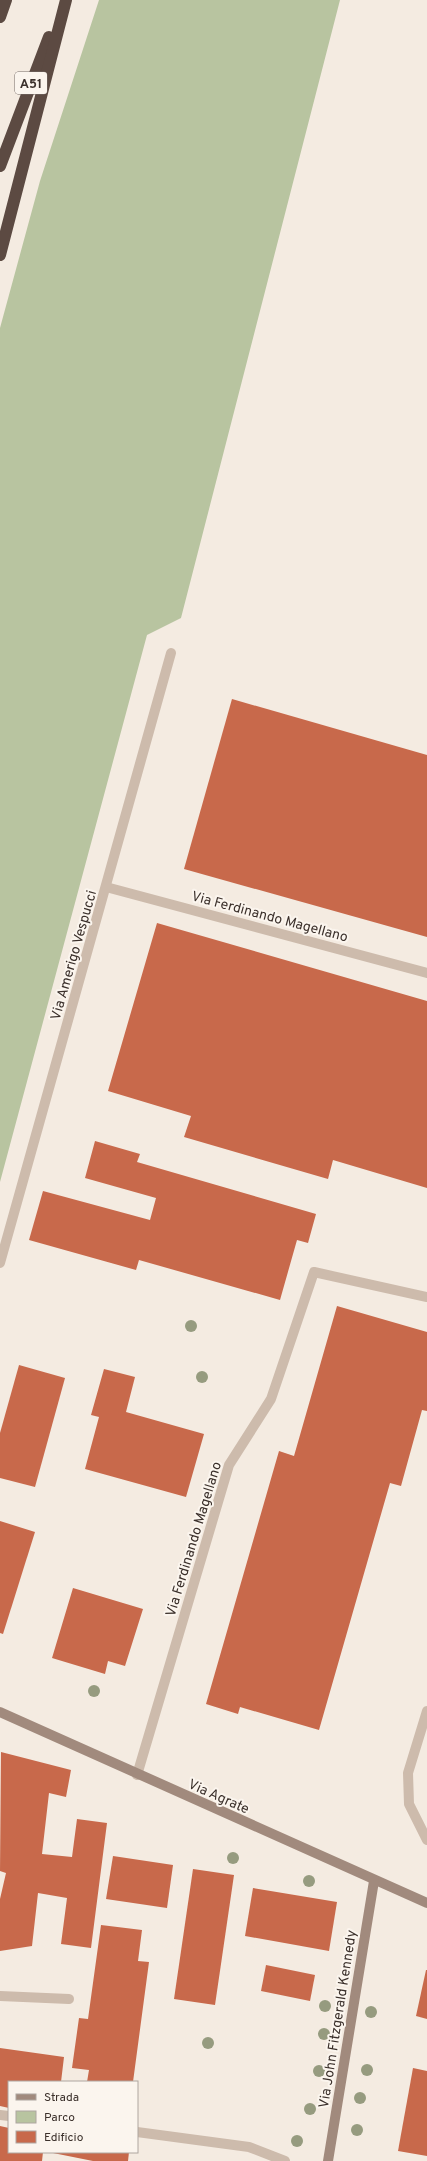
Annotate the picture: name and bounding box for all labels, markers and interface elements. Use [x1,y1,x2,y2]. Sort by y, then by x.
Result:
road number: A51 [15,72,47,94]
street label: Via Amerigo Vespucci [48,888,101,1022]
street label: Via Ferdinando Magellano [189,888,350,947]
street label: Via Ferdinando Magellano [163,1460,226,1619]
street label: Via Agrate [185,1776,252,1818]
street label: Via John Fitzgerald Kennedy [316,1929,361,2110]
legend [8,2081,138,2153]
text: Strada [44,2090,79,2106]
text: Parco [44,2110,75,2126]
text: Edificio [44,2130,84,2146]

